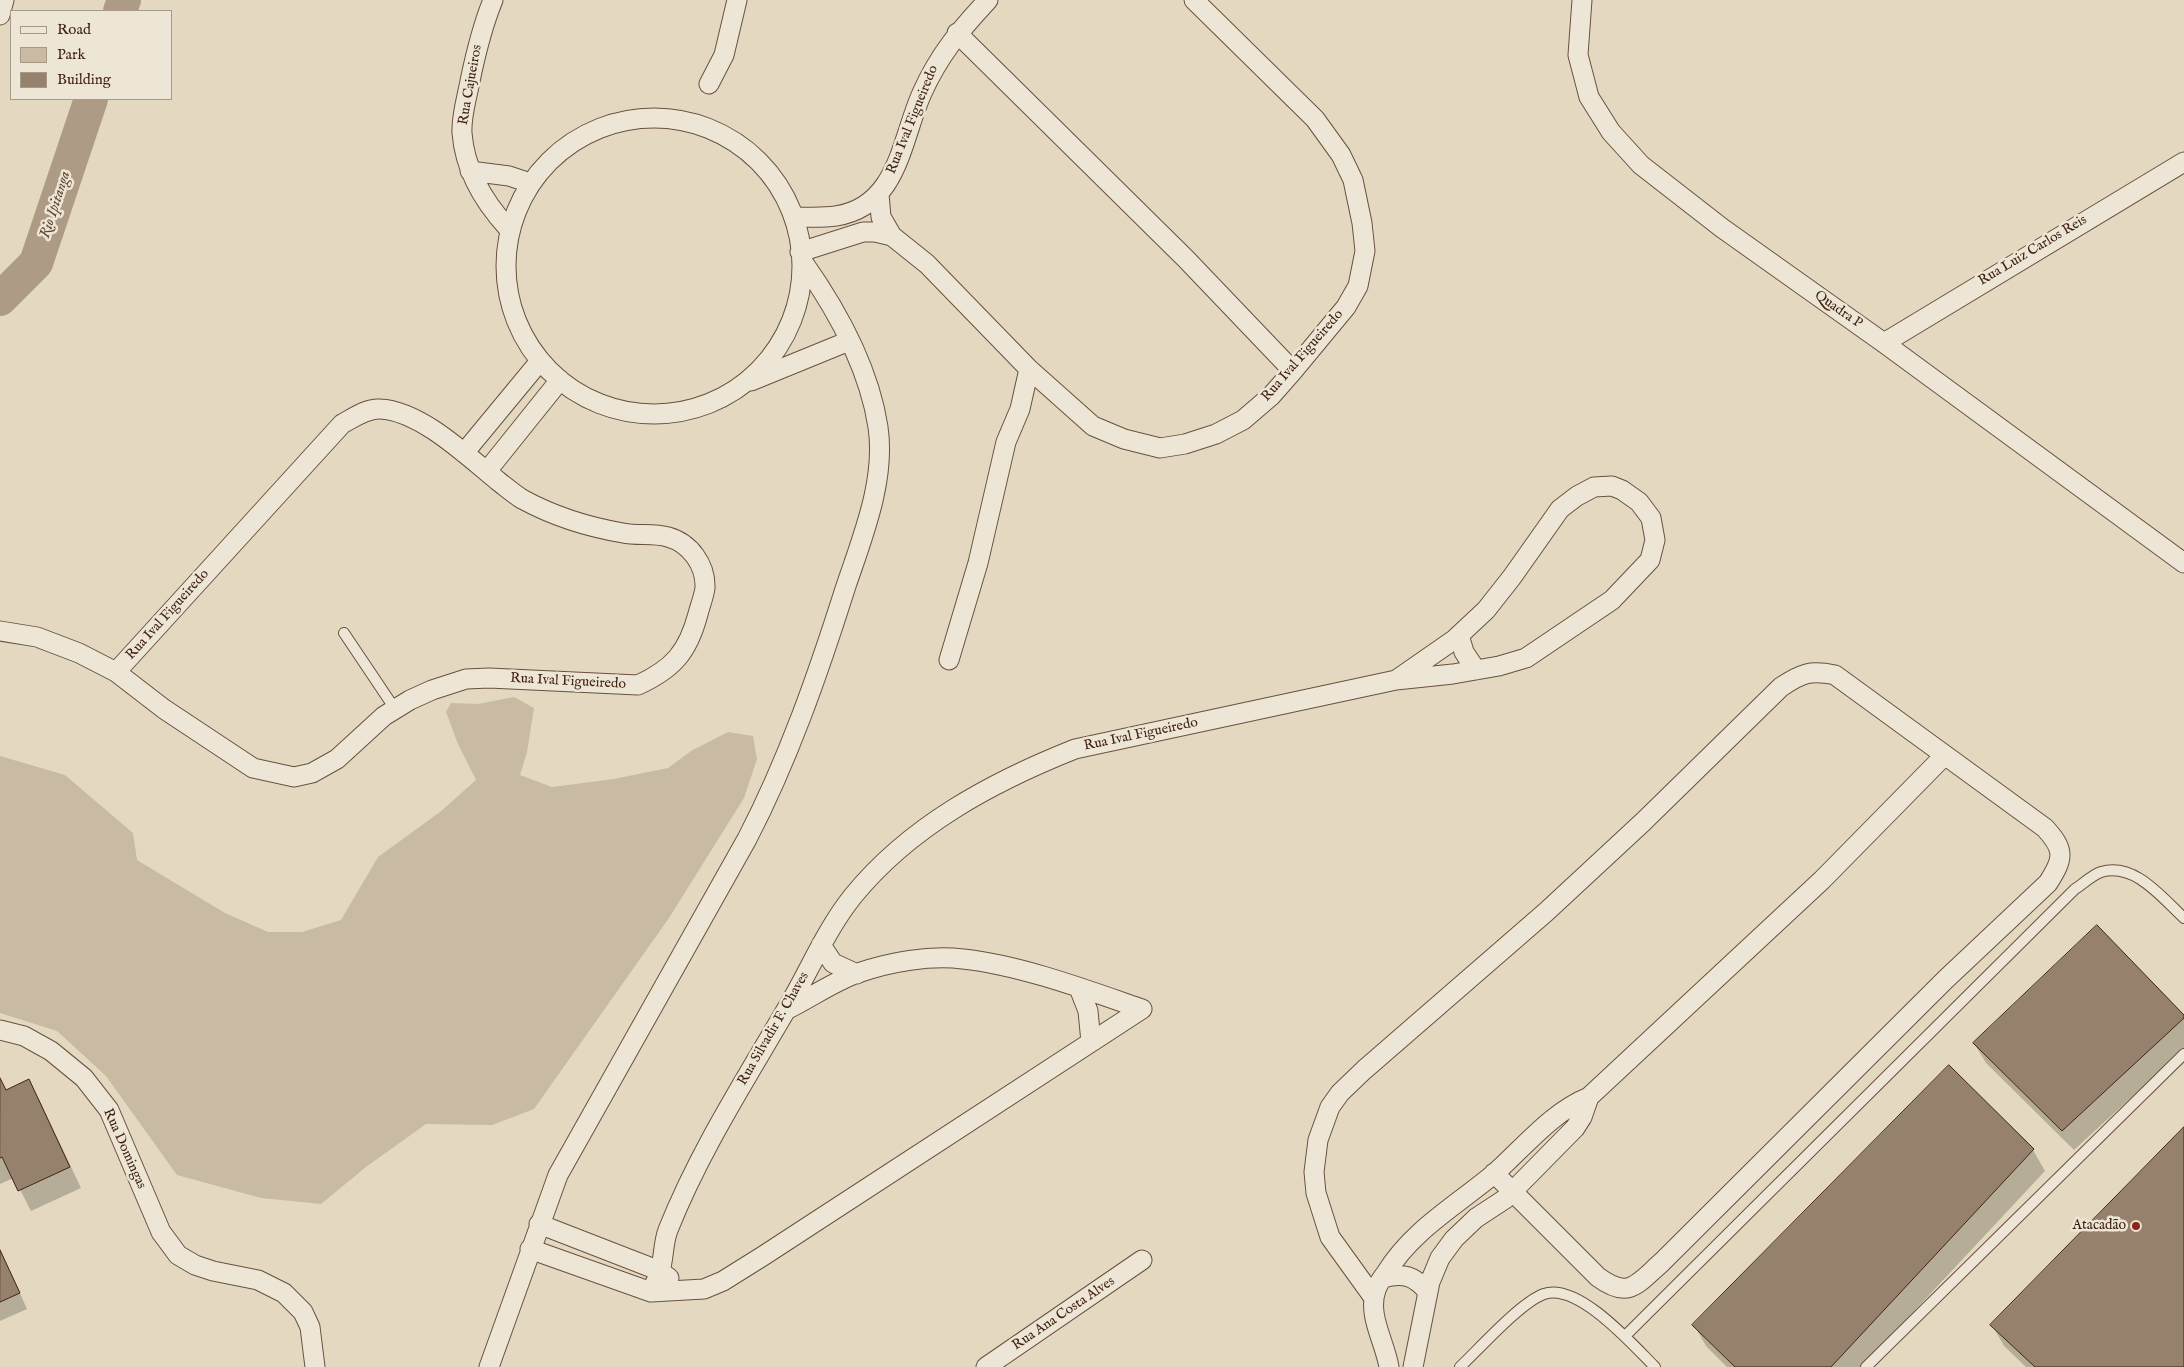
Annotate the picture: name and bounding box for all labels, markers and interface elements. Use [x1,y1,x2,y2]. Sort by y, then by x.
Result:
legend [10,10,172,100]
text: Road [57,20,91,39]
street label: Rua Cajueiros [456,43,486,127]
text: Park [57,45,86,64]
street label: Rua Ival Figueiredo [883,63,943,177]
text: Building [57,70,111,89]
water label: Rio Ipitanga [37,169,75,241]
street label: Rua Luiz Carlos Reis [1976,212,2090,290]
street label: Quadra P [1811,287,1865,333]
street label: Rua Ival Figueiredo [1259,307,1347,405]
street label: Rua Ival Figueiredo [123,566,213,664]
street label: Rua Ival Figueiredo [510,671,626,693]
street label: Rua Ival Figueiredo [1083,715,1199,755]
street label: Rua Silvadir F. Chaves [735,969,813,1089]
street label: Rua Domingas [99,1106,149,1192]
place label: Atacadão [2073,1218,2126,1234]
marker: Atacadão [2130,1220,2142,1232]
street label: Rua Ana Costa Alves [1010,1273,1118,1355]

